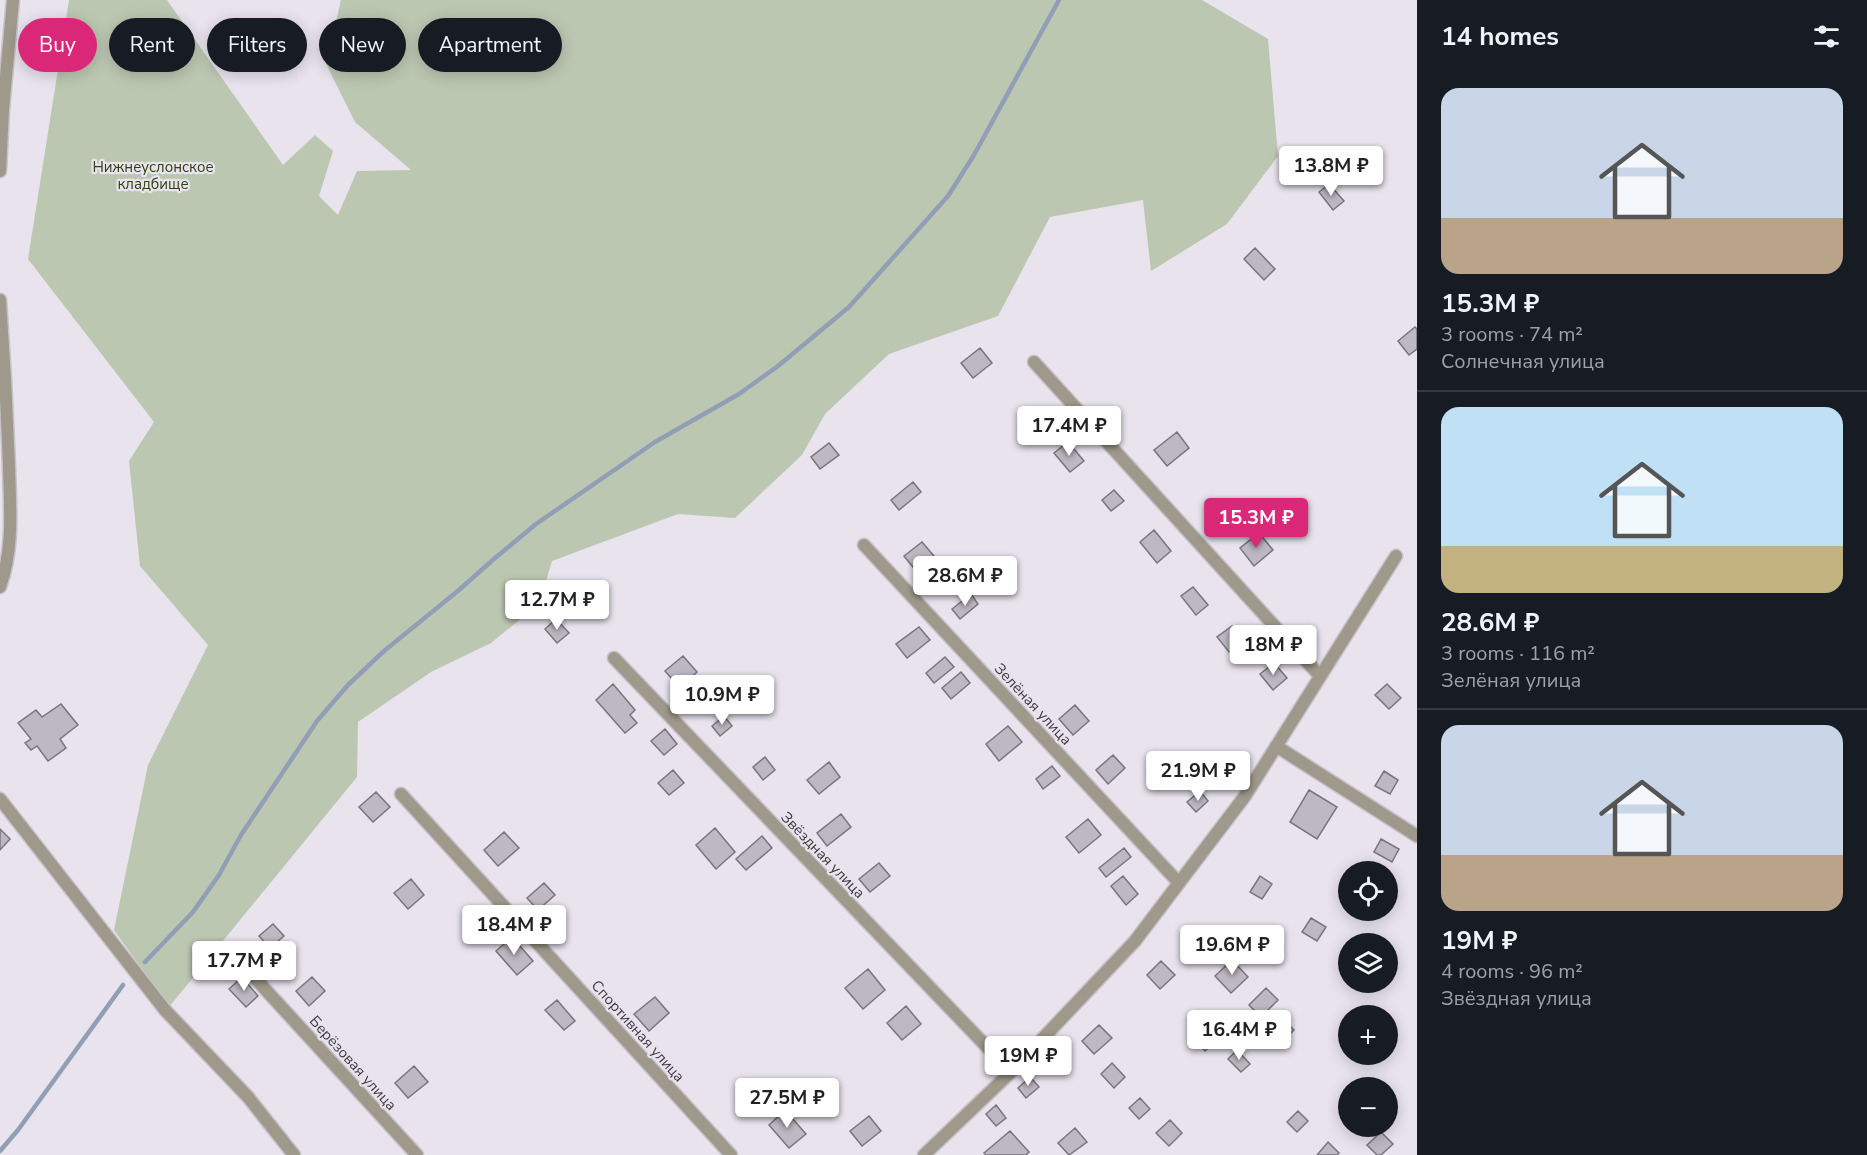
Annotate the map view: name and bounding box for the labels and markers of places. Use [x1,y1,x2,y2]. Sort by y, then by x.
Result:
pin: 13.8M ₽ [1276,146,1386,197]
pin: 17.4M ₽ [1014,406,1124,457]
pin: 15.3M ₽ [1201,498,1311,549]
pin: 28.6M ₽ [910,556,1020,607]
pin: 12.7M ₽ [502,580,612,631]
pin: 18M ₽ [1231,625,1315,676]
pin: 10.9M ₽ [667,675,777,726]
pin: 21.9M ₽ [1143,751,1253,802]
pin: 18.4M ₽ [459,905,569,956]
pin: 19.6M ₽ [1177,925,1287,976]
pin: 17.7M ₽ [189,941,299,992]
pin: 16.4M ₽ [1184,1010,1294,1061]
pin: 19M ₽ [986,1036,1070,1087]
pin: 27.5M ₽ [732,1078,842,1129]

